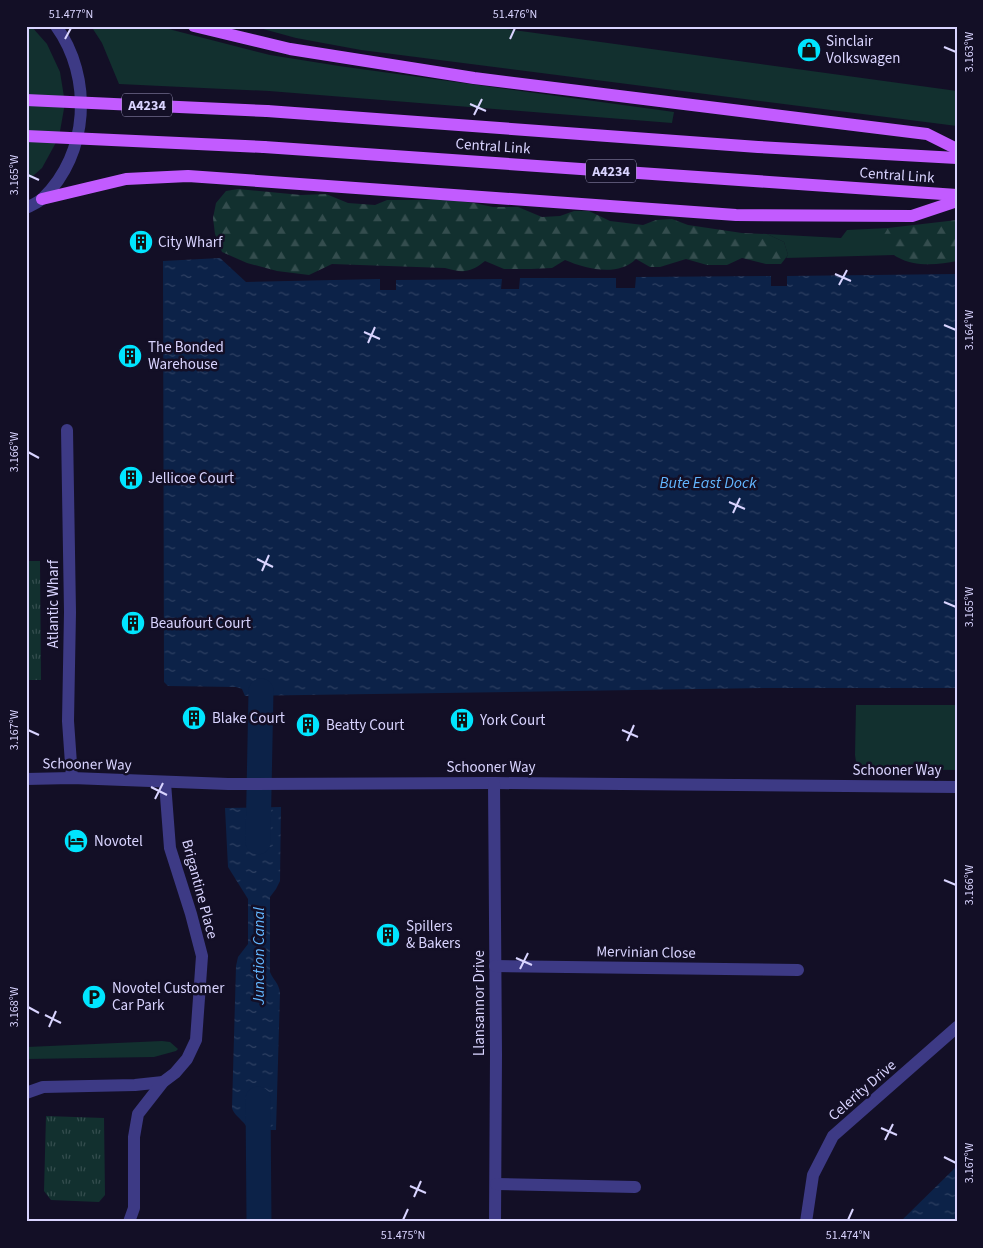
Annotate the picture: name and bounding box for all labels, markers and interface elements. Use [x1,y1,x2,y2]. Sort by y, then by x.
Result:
text: 51.477°N [49,6,93,23]
text: 51.476°N [493,6,537,23]
place label: Sinclair Volkswagen [826,31,900,69]
text: 3.163°W [961,31,978,72]
shop icon: Sinclair Volkswagen [796,37,822,63]
road number: A4234 [122,94,172,116]
street label: Central Link [455,133,532,160]
text: 3.165°W [6,154,23,195]
road number: A4234 [586,160,636,182]
street label: Central Link [859,162,936,189]
building icon: City Wharf [128,229,154,255]
place label: City Wharf [158,232,223,253]
text: 3.164°W [961,309,978,350]
place label: The Bonded Warehouse [148,337,224,375]
building icon: The Bonded Warehouse [117,343,143,369]
text: 3.166°W [6,431,23,472]
building icon: Jellicoe Court [118,465,144,491]
place label: Jellicoe Court [148,468,234,489]
water label: Bute East Dock [659,472,757,494]
street label: Atlantic Wharf [43,559,64,648]
text: 3.165°W [961,586,978,627]
building icon: Beaufourt Court [120,610,146,636]
place label: Beaufourt Court [150,613,251,634]
building icon: Blake Court [181,705,207,731]
building icon: York Court [449,707,475,733]
place label: Blake Court [212,708,285,729]
text: 3.167°W [6,709,23,750]
place label: York Court [479,710,545,731]
building icon: Beatty Court [295,712,321,738]
place label: Beatty Court [326,715,404,736]
street label: Schooner Way [42,753,132,776]
street label: Schooner Way [446,757,536,778]
street label: Schooner Way [852,760,942,781]
hotel icon: Novotel [63,828,89,854]
place label: Novotel [94,831,143,852]
street label: Brigantine Place [176,837,223,941]
text: 3.166°W [961,864,978,905]
water label: Junction Canal [248,907,270,1006]
place label: Spillers & Bakers [406,916,461,954]
building icon: Spillers & Bakers [375,922,401,948]
street label: Mervinian Close [596,941,696,964]
street label: Llansannor Drive [469,950,490,1056]
place label: Novotel Customer Car Park [112,978,225,1016]
parking icon: Novotel Customer Car Park [81,984,107,1010]
text: 3.168°W [6,986,23,1027]
street label: Celerity Drive [824,1055,901,1126]
text: 3.167°W [961,1142,978,1183]
text: 51.475°N [381,1227,425,1244]
text: 51.474°N [826,1227,870,1244]

